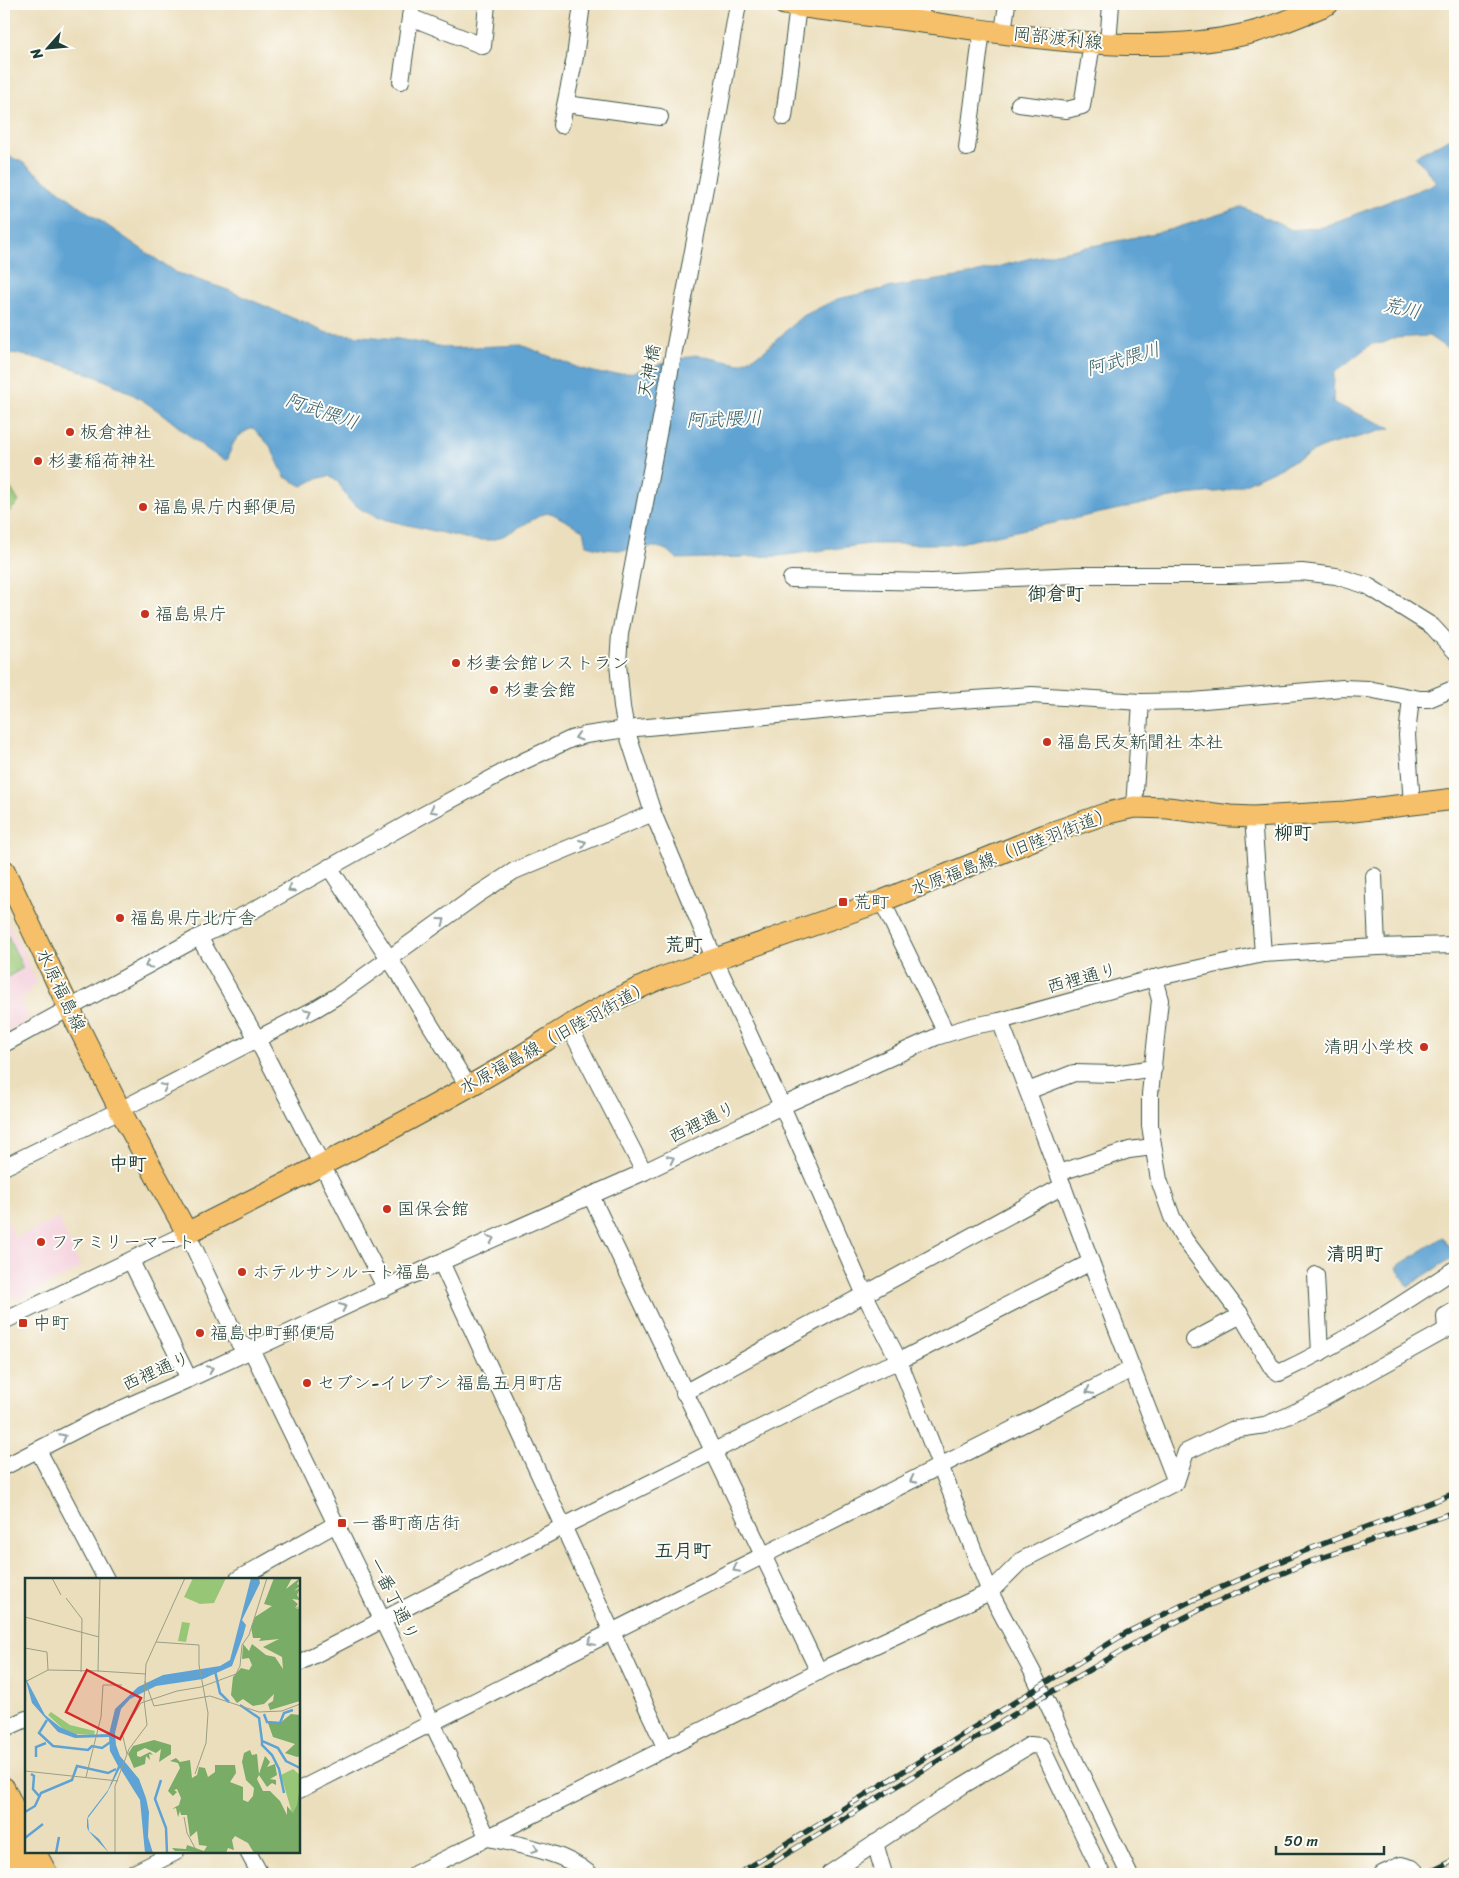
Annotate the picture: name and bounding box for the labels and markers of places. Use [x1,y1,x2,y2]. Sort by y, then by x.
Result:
place label: 板倉神社 [80,416,152,448]
marker: 板倉神社 [64,426,76,438]
place label: 杉妻稲荷神社 [48,445,156,477]
marker: 杉妻稲荷神社 [32,455,44,467]
place label: 福島県庁内郵便局 [153,491,297,523]
marker: 福島県庁内郵便局 [137,501,149,513]
place label: 福島県庁 [155,598,227,630]
marker: 福島県庁 [139,608,151,620]
place label: 杉妻会館レストラン [466,647,629,679]
marker: 杉妻会館レストラン [450,657,462,669]
place label: 杉妻会館 [504,674,576,706]
marker: 杉妻会館 [488,684,500,696]
place label: 福島民友新聞社 本社 [1057,726,1224,758]
marker: 福島民友新聞社 本社 [1041,736,1053,748]
place label: 荒町 [853,886,889,918]
marker: 荒町 [837,896,849,908]
place label: 福島県庁北庁舎 [130,902,256,934]
marker: 福島県庁北庁舎 [114,912,126,924]
place label: 清明小学校 [1324,1031,1414,1063]
marker: 清明小学校 [1418,1041,1430,1053]
place label: 国保会館 [397,1193,469,1225]
marker: 国保会館 [381,1203,393,1215]
place label: ファミリーマート [51,1226,195,1258]
marker: ファミリーマート [35,1236,47,1248]
place label: ホテルサンルート福島 [252,1256,431,1288]
marker: ホテルサンルート福島 [236,1266,248,1278]
place label: 中町 [33,1307,69,1339]
marker: 中町 [17,1317,29,1329]
place label: 福島中町郵便局 [210,1317,336,1349]
marker: 福島中町郵便局 [194,1327,206,1339]
place label: セブン-イレブン 福島五月町店 [317,1367,564,1399]
marker: セブン-イレブン 福島五月町店 [301,1377,313,1389]
place label: 一番町商店街 [352,1507,460,1539]
marker: 一番町商店街 [336,1517,348,1529]

